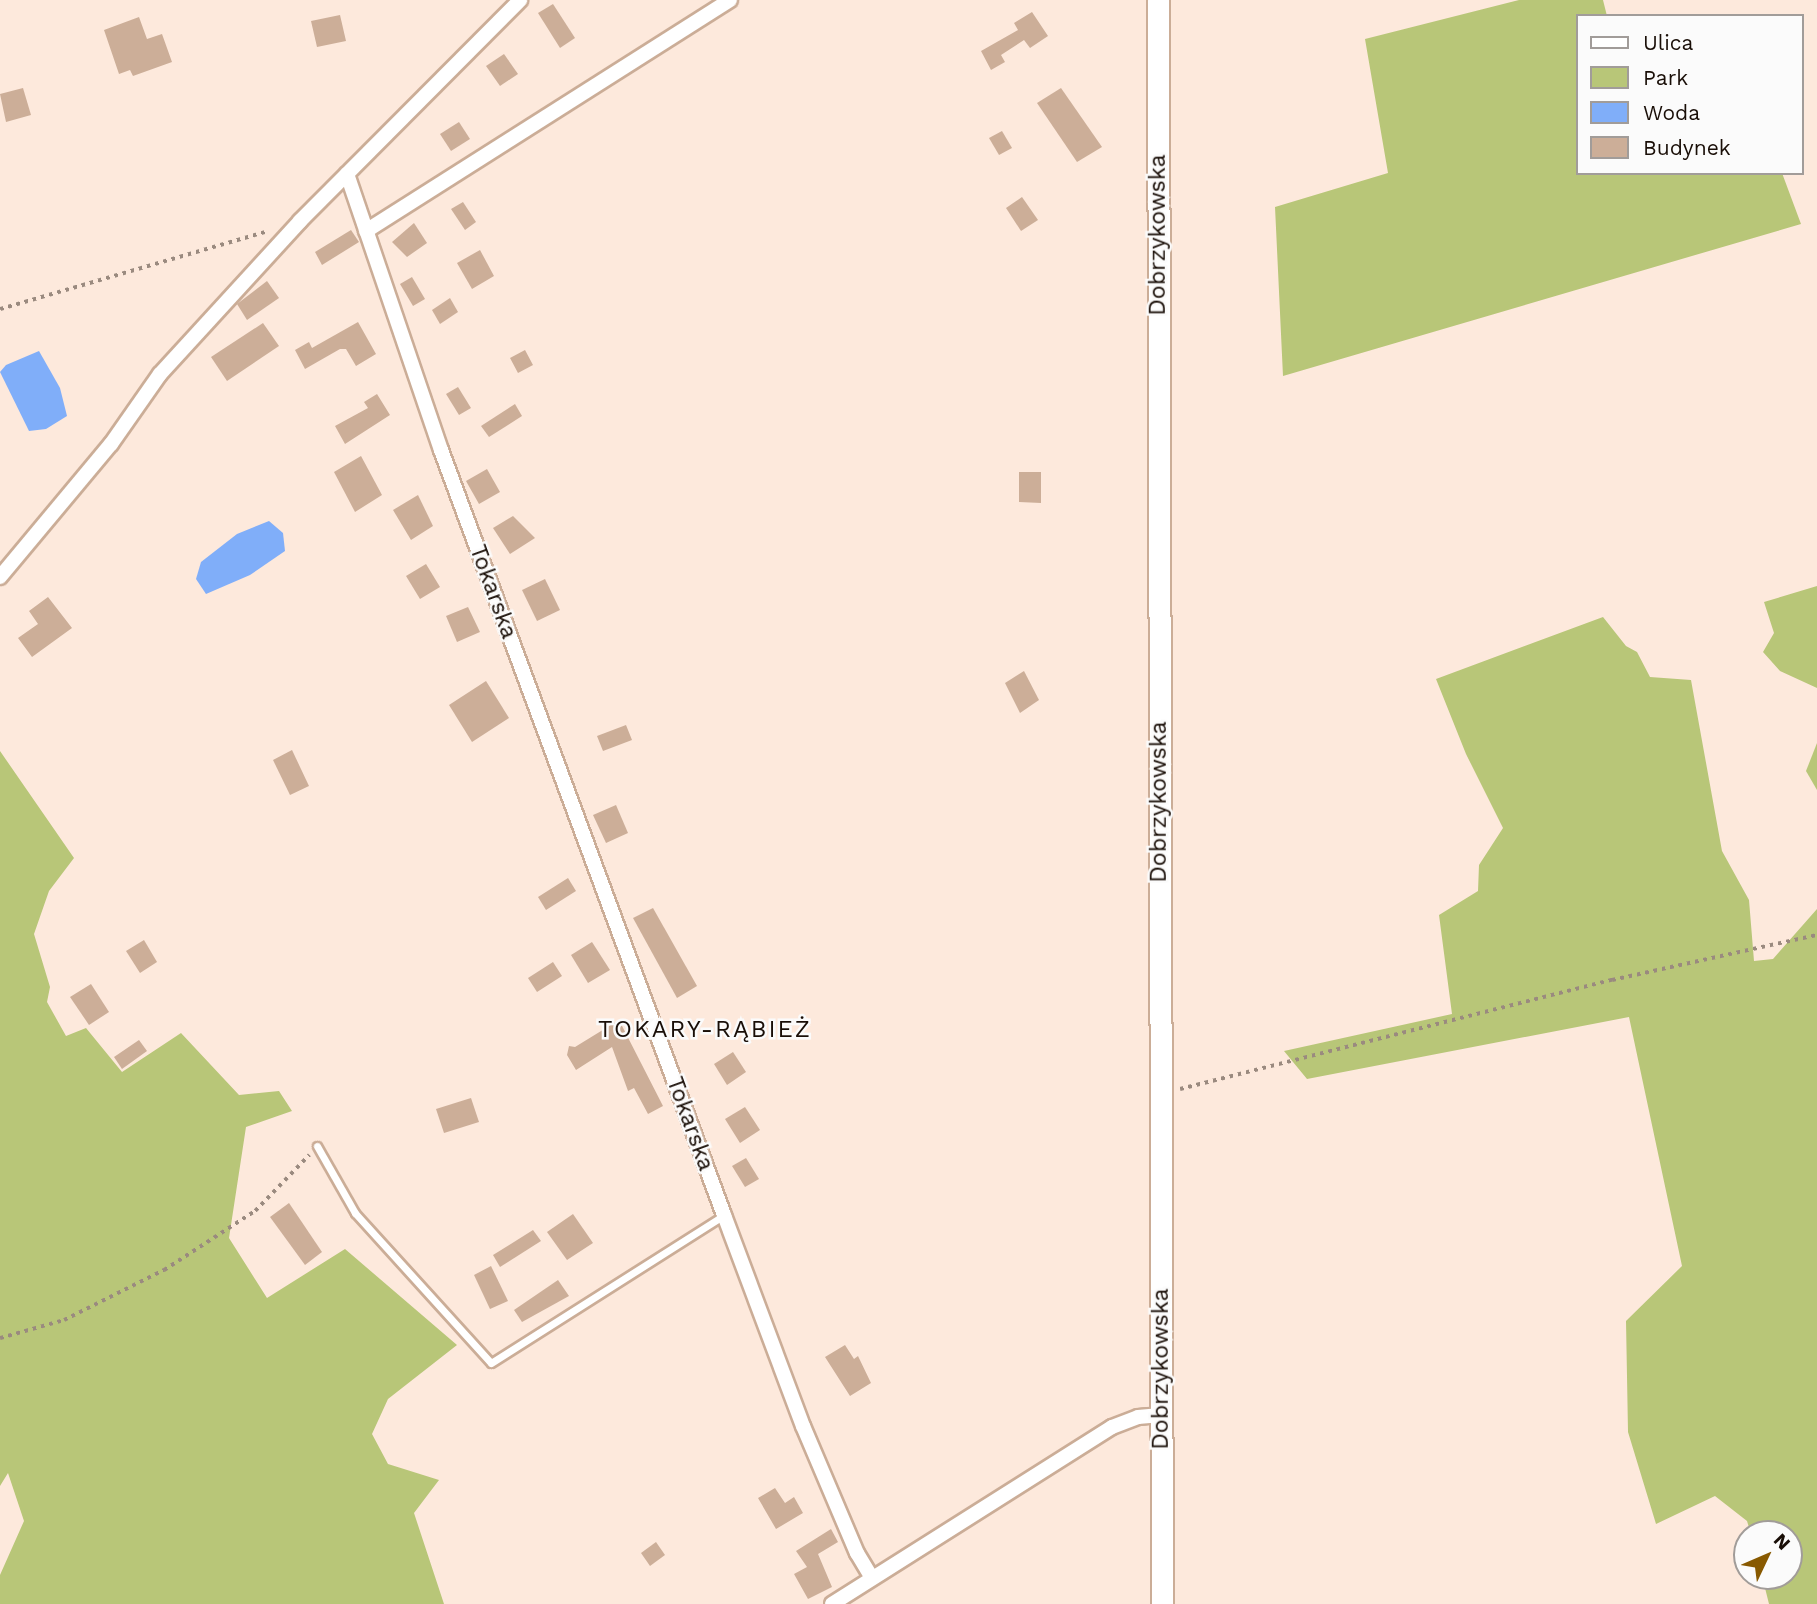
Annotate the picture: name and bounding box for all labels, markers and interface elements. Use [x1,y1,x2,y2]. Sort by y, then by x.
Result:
legend [1576,14,1803,175]
text: Ulica [1643,30,1693,55]
text: Park [1643,65,1688,90]
text: Woda [1643,100,1700,125]
text: Budynek [1643,135,1731,160]
street label: Dobrzykowska [1144,154,1172,316]
street label: Tokarska [463,541,523,643]
street label: Dobrzykowska [1145,721,1173,883]
district label: TOKARY-RĄBIEŻ [600,1016,810,1044]
street label: Tokarska [660,1073,720,1175]
street label: Dobrzykowska [1147,1288,1175,1450]
north arrow [1733,1520,1803,1590]
text: N [1769,1528,1795,1555]

